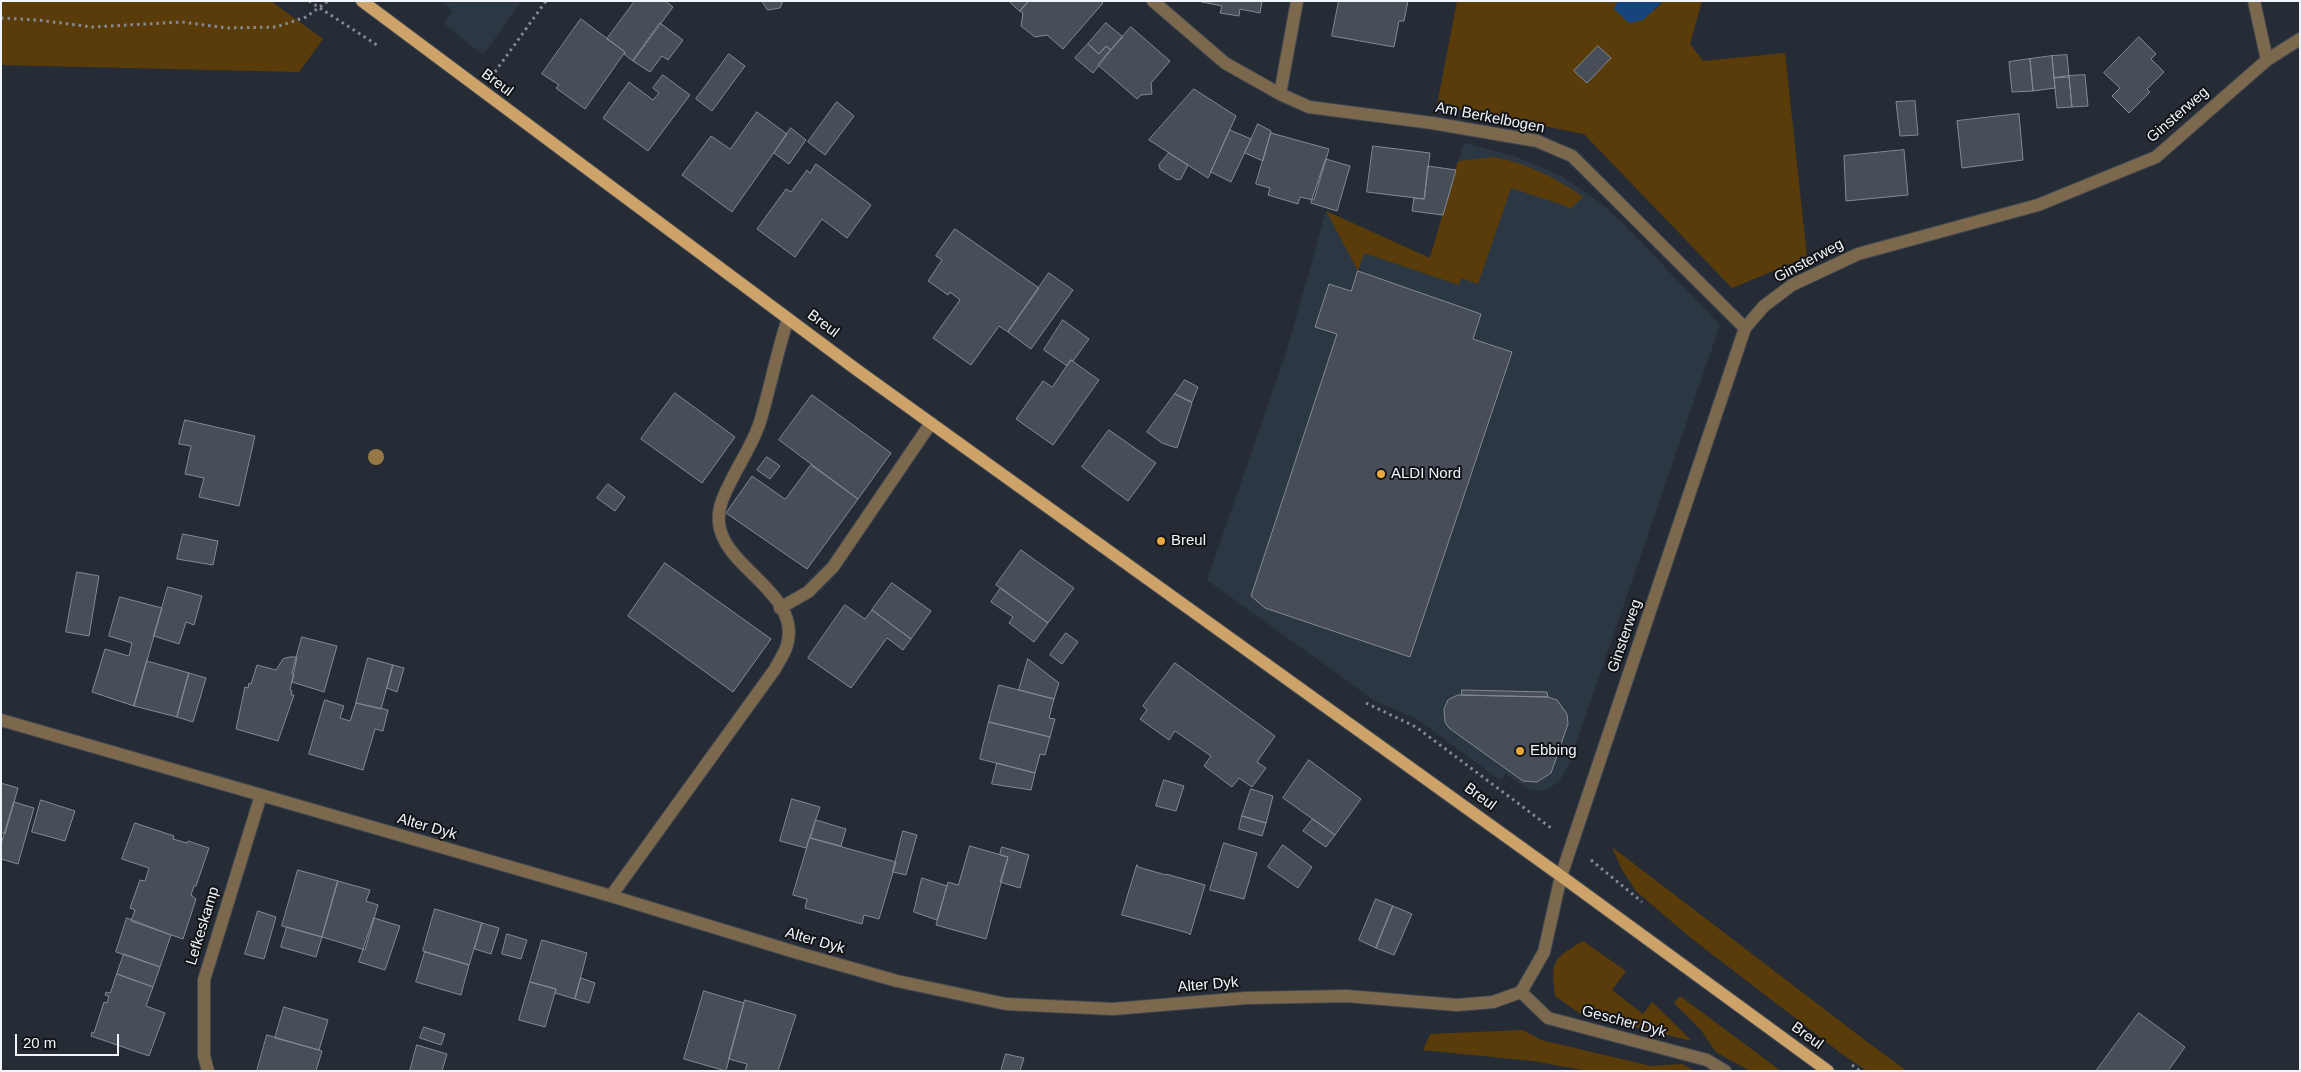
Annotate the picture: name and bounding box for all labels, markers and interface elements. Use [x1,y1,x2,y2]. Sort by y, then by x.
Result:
street label: Breul [478,65,516,101]
street label: Ginsterweg [2143,83,2213,147]
street label: Am Berkelbogen [1434,99,1546,137]
street label: Ginsterweg [1771,235,1847,287]
street label: Breul [804,306,842,342]
place label: ALDI Nord [1391,465,1461,483]
marker: ALDI Nord [1375,468,1387,480]
place label: Breul [1171,532,1206,550]
marker: Breul [1155,535,1167,547]
street label: Ginsterweg [1604,597,1646,675]
place label: Ebbing [1530,742,1577,760]
marker: Ebbing [1514,745,1526,757]
street label: Breul [1461,779,1499,815]
street label: Alter Dyk [395,810,459,844]
street label: Lefkeskamp [183,885,223,967]
street label: Alter Dyk [783,924,847,958]
street label: Alter Dyk [1177,973,1239,997]
street label: Gescher Dyk [1580,1002,1668,1042]
street label: Breul [1788,1018,1826,1054]
scale bar [18,1024,121,1056]
text: 20 m [23,1034,56,1051]

